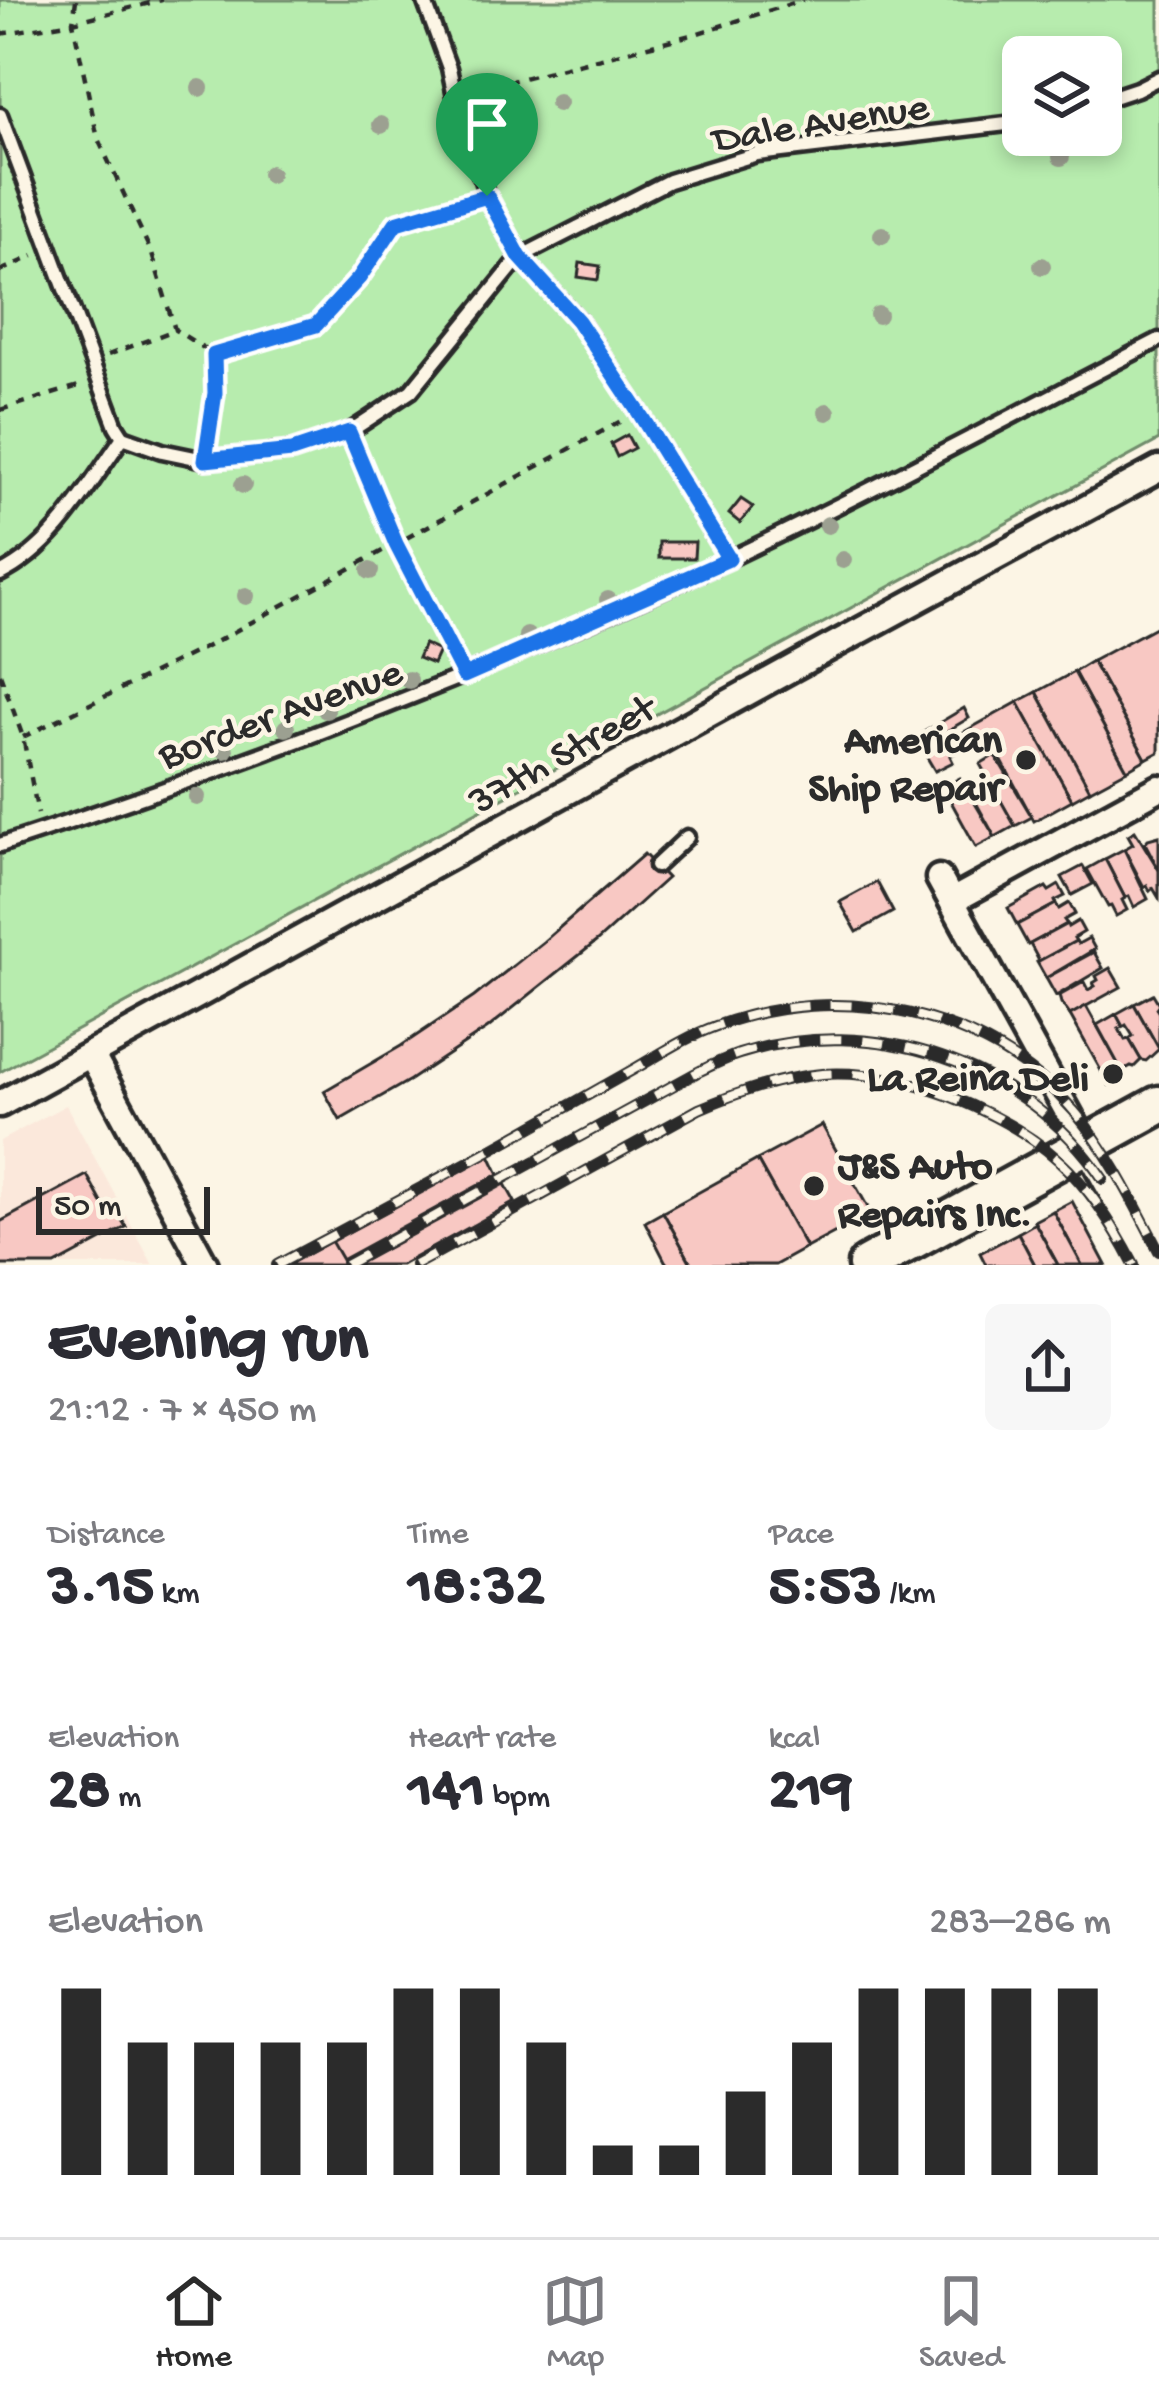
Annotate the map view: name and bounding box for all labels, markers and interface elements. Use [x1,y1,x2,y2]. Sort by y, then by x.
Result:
map controls [1002,36,1122,156]
button: layers [1002,36,1122,156]
pin [436,73,538,196]
street label: Dale Avenue [707,85,934,168]
icon: arrive [454,91,520,157]
street label: Border Avenue [152,650,411,784]
street label: 37th Street [461,685,669,829]
place label: American Ship Repair [809,719,1006,816]
marker: American Ship Repair [1013,747,1039,773]
place label: La Reina Deli [867,1057,1089,1106]
marker: La Reina Deli [1100,1061,1126,1087]
place label: J&S Auto Repairs Inc. [837,1145,1033,1242]
marker: J&S Auto Repairs Inc. [801,1173,827,1199]
scale bar [36,1181,210,1234]
text: 50 m [54,1189,121,1227]
button: share [985,1304,1111,1430]
text: Evening run [48,1305,368,1383]
text: 21:12 · 7 × 450 m [48,1389,316,1435]
text: Distance [48,1517,165,1555]
text: Time [408,1517,469,1555]
text: Pace [769,1517,833,1555]
text: 3.15 [48,1555,154,1625]
text: 18:32 [408,1555,545,1625]
text: 5:53 [769,1555,882,1625]
text: km [154,1576,200,1614]
text: /km [882,1576,936,1614]
text: Elevation [48,1721,179,1759]
text: Heart rate [408,1721,556,1759]
text: kcal [769,1721,820,1759]
text: 28 [48,1759,110,1829]
text: 141 [408,1759,485,1829]
text: 219 [769,1759,852,1829]
text: m [110,1780,142,1818]
text: bpm [485,1780,550,1818]
text: Elevation [48,1901,203,1947]
text: 283–286 m [929,1901,1111,1947]
tab: Home [155,2268,232,2378]
tab: Map [542,2268,608,2378]
tab: Saved [919,2268,1004,2378]

